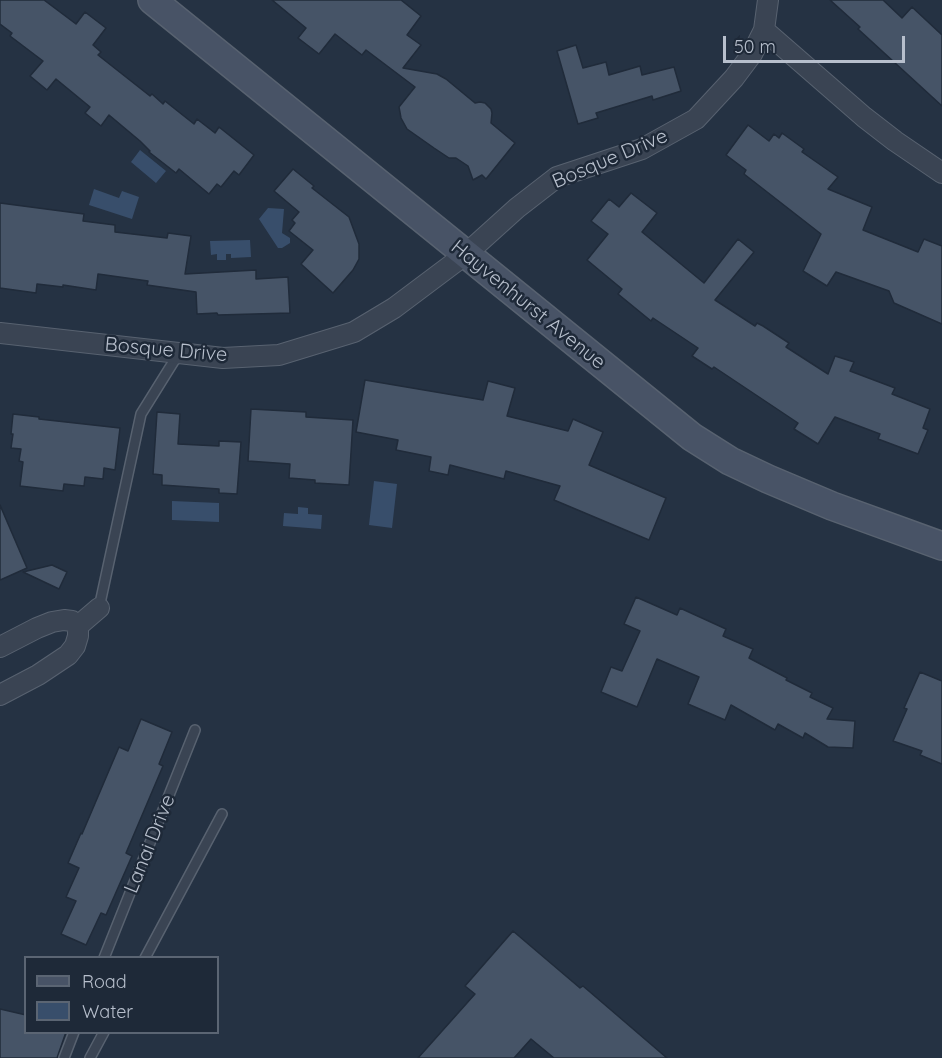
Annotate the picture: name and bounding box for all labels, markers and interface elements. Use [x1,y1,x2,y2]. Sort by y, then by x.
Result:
scale bar [726,24,908,62]
text: 50 m [734,35,776,58]
street label: Bosque Drive [549,124,671,194]
street label: Hayvenhurst Avenue [446,235,610,375]
street label: Bosque Drive [104,333,228,367]
street label: Lanai Drive [119,791,181,897]
legend [24,956,219,1034]
text: Road [82,970,127,993]
text: Water [82,1000,133,1023]

